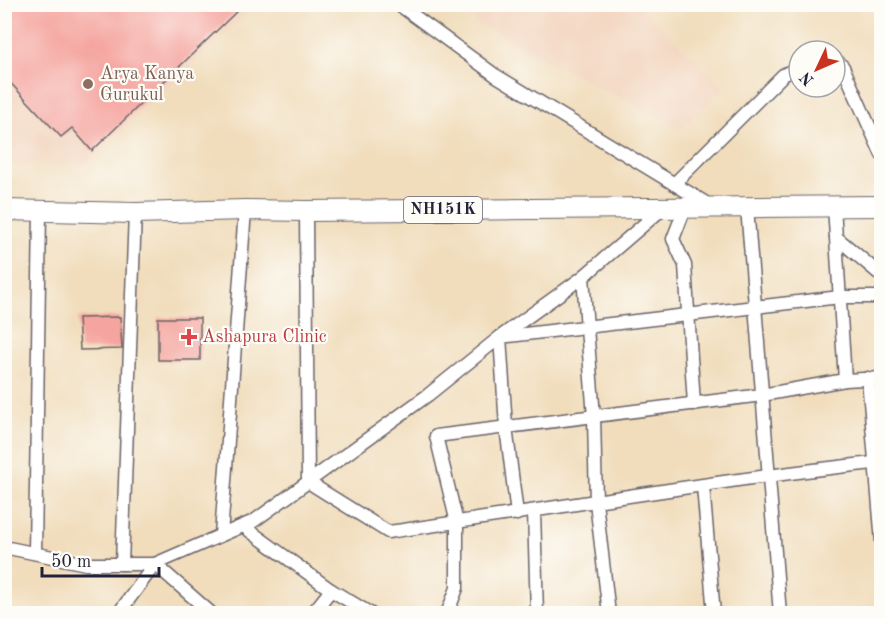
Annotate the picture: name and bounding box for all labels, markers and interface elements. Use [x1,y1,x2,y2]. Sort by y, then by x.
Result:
north arrow [787,39,847,99]
place label: Arya Kanya Gurukul [100,65,194,104]
text: N [797,68,818,88]
marker: Arya Kanya Gurukul [81,77,95,91]
road number: NH151K [404,197,482,223]
marker: Ashapura Clinic [180,328,198,346]
place label: Ashapura Clinic [202,328,327,346]
scale bar [42,540,159,578]
text: 50 m [51,553,91,571]

